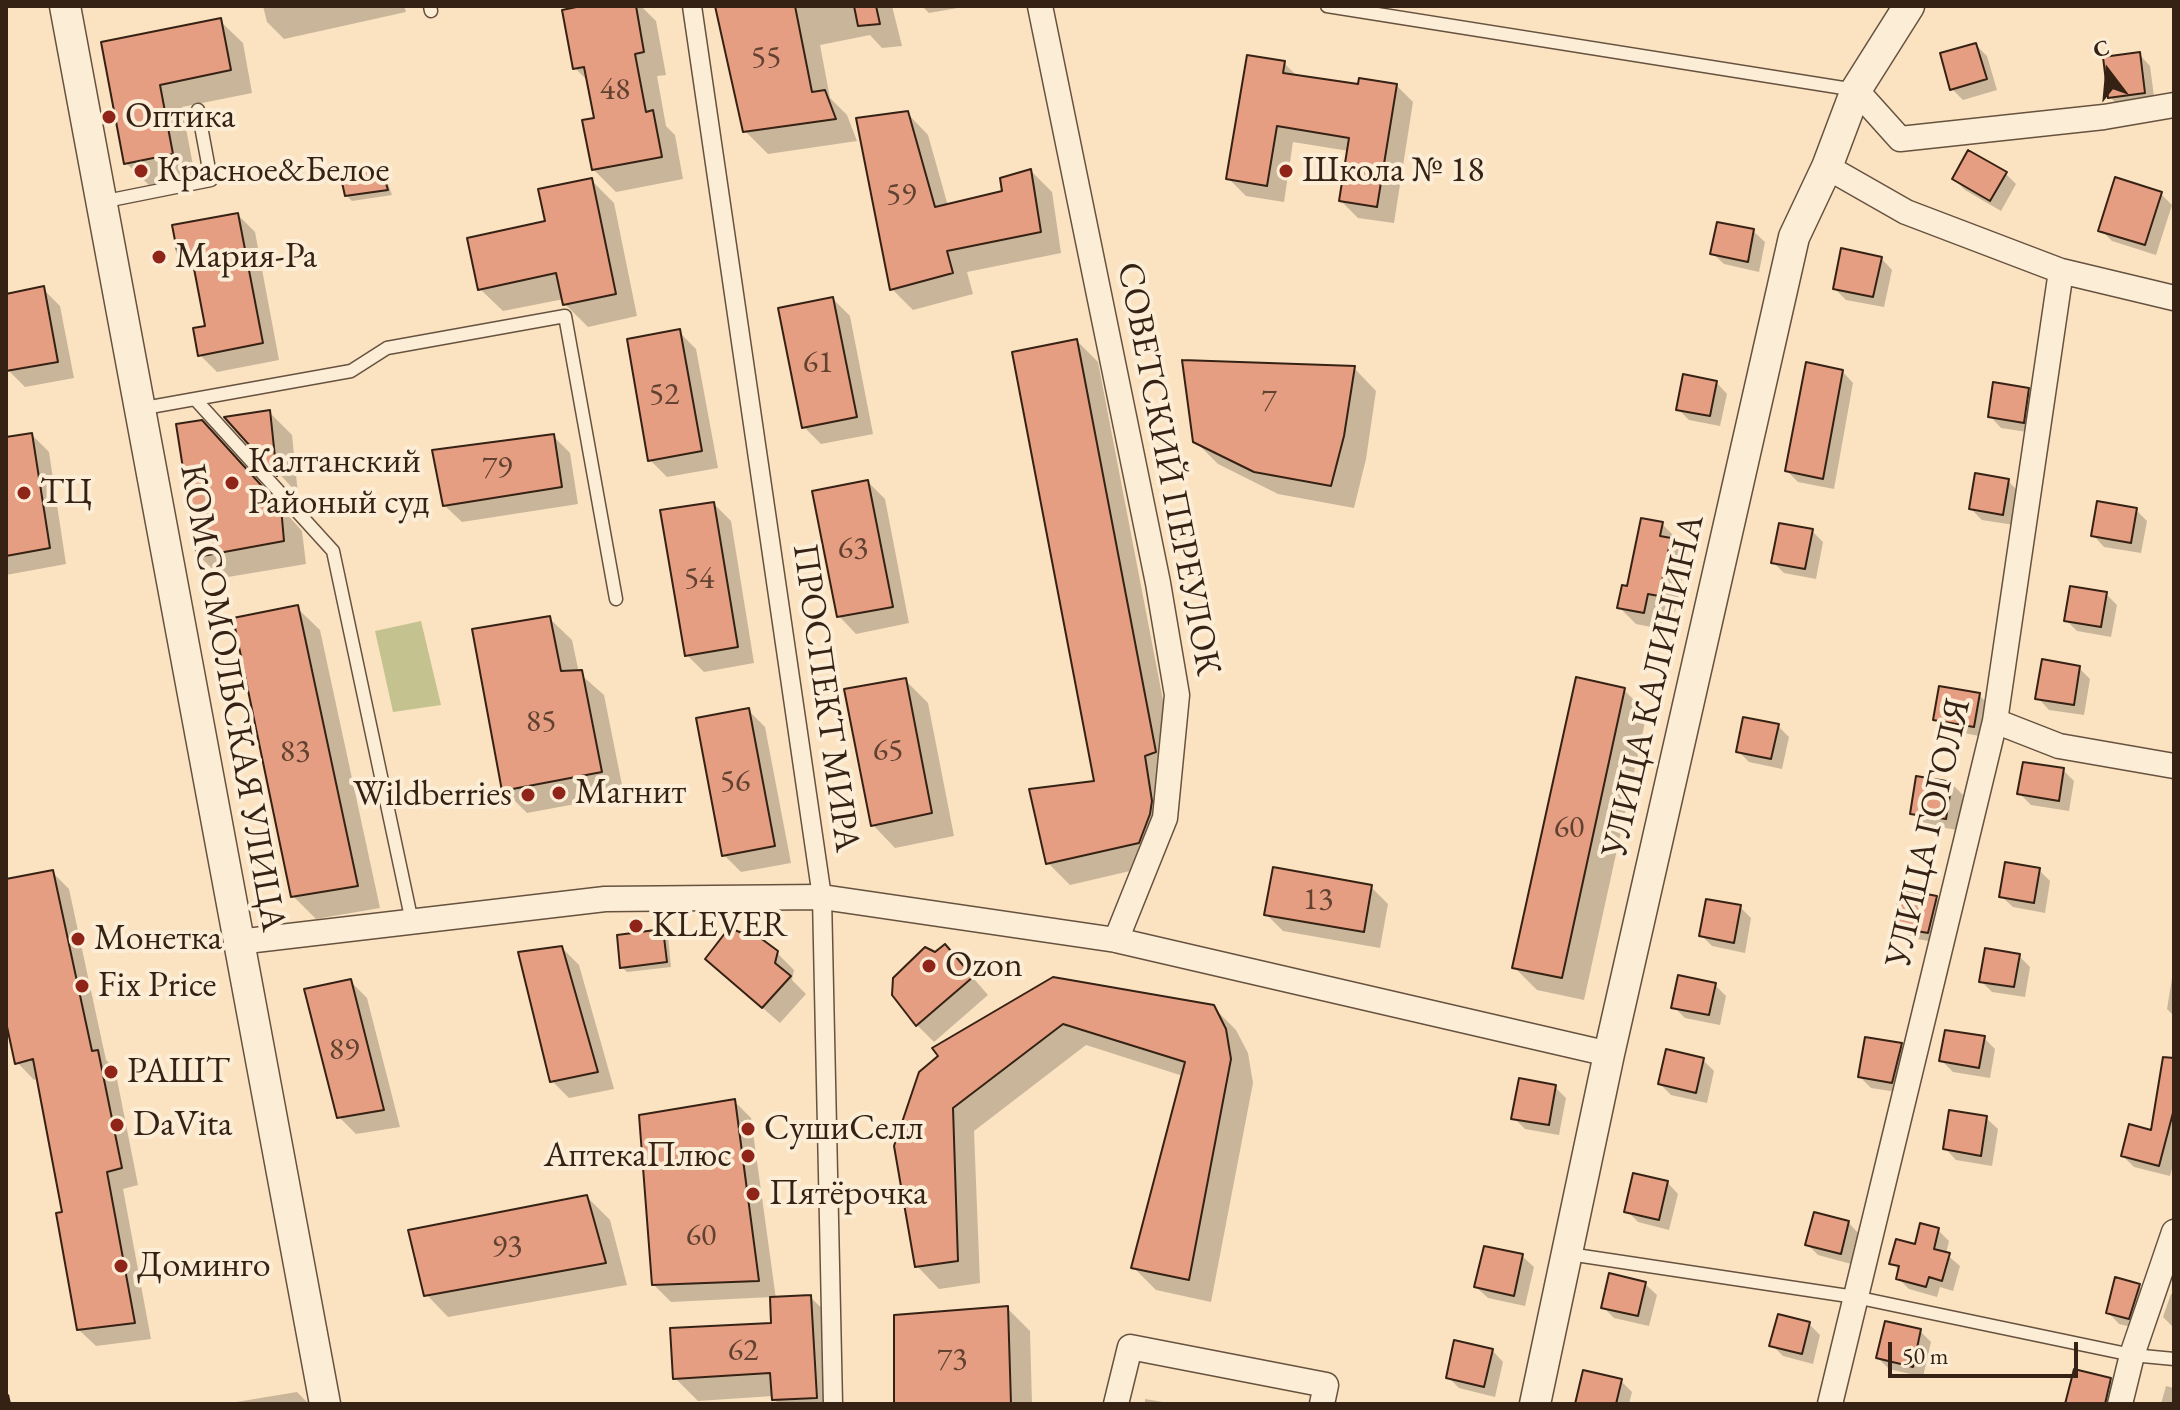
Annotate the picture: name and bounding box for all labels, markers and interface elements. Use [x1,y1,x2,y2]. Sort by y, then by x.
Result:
north arrow [2068,32,2148,112]
text: С [2090,32,2113,65]
house number: 55 [751,39,781,77]
house number: 48 [600,71,630,109]
place label: Оптика [125,95,235,139]
marker: Оптика [100,108,118,126]
place label: Красное&Белое [157,149,389,193]
place label: Школа № 18 [1302,149,1484,193]
marker: Красное&Белое [132,162,150,180]
marker: Школа № 18 [1277,162,1295,180]
house number: 59 [886,176,916,214]
place label: Мария-Ра [175,235,317,279]
marker: Мария-Ра [150,248,168,266]
street label: СОВЕТСКИЙ ПЕРЕУЛОК [1107,259,1229,679]
house number: 61 [803,344,833,382]
house number: 52 [649,376,679,414]
house number: 7 [1261,382,1277,420]
place label: Калтанский Районый суд [248,440,429,525]
house number: 79 [482,449,512,487]
street label: КОМСОМОЛЬСКАЯ УЛИЦА [170,461,294,935]
place label: ТЦ [40,471,92,515]
marker: Калтанский Районый суд [223,474,241,492]
marker: ТЦ [15,484,33,502]
street label: УЛИЦА КАЛИНИНА [1594,510,1714,862]
house number: 63 [838,530,868,568]
street label: ПРОСПЕКТ МИРА [782,541,868,855]
house number: 54 [684,560,714,598]
street label: УЛИЦА ГОГОЛЯ [1877,694,1981,972]
house number: 85 [526,703,556,741]
house number: 65 [873,732,903,770]
house number: 83 [280,733,310,771]
house number: 56 [720,763,750,801]
place label: Магнит [575,771,686,815]
place label: Wildberries [353,773,512,817]
marker: Магнит [550,784,568,802]
marker: Wildberries [519,786,537,804]
house number: 60 [1554,809,1584,847]
house number: 13 [1303,881,1333,919]
place label: KLEVER [652,904,788,948]
place label: Монетка [94,917,222,961]
marker: KLEVER [627,917,645,935]
marker: Монетка [69,930,87,948]
place label: Ozon [945,944,1023,988]
marker: Ozon [920,957,938,975]
place label: Fix Price [98,964,217,1008]
marker: Fix Price [73,977,91,995]
house number: 89 [329,1031,359,1069]
place label: РАШТ [127,1050,230,1094]
marker: РАШТ [102,1063,120,1081]
place label: DaVita [133,1103,232,1147]
place label: СушиСелл [764,1107,923,1151]
marker: DaVita [108,1116,126,1134]
marker: СушиСелл [739,1120,757,1138]
place label: АптекаПлюс [544,1134,732,1178]
marker: АптекаПлюс [739,1147,757,1165]
place label: Пятёрочка [769,1172,927,1216]
marker: Пятёрочка [744,1185,762,1203]
house number: 60 [686,1217,716,1255]
house number: 93 [492,1228,522,1266]
place label: Доминго [137,1244,271,1288]
marker: Доминго [112,1257,130,1275]
scale bar [1892,1326,2082,1376]
house number: 62 [728,1332,758,1370]
text: 50 m [1902,1340,1949,1371]
house number: 73 [937,1341,967,1379]

